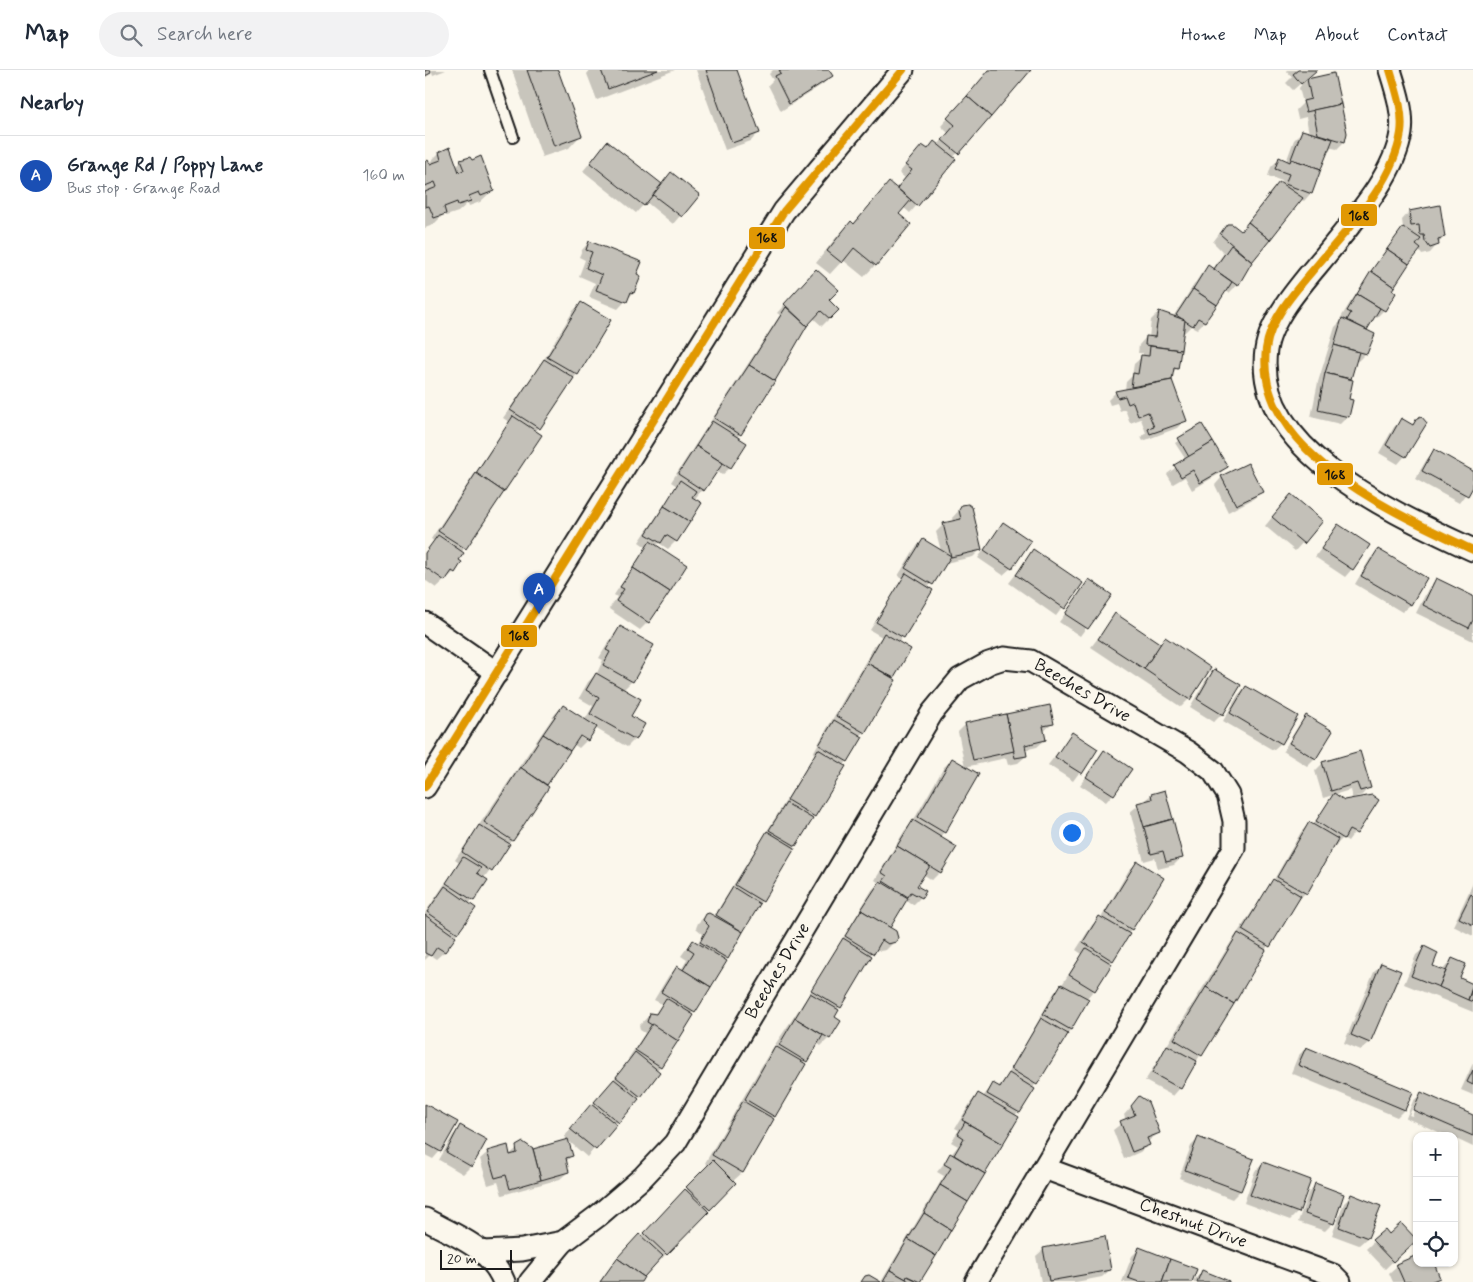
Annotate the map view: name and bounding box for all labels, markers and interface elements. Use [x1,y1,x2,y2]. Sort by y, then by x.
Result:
search box [99,12,449,57]
text: Map [25,19,69,50]
icon: search [117,21,145,49]
text: Search here [157,22,253,47]
text: Home [1181,23,1226,47]
text: Map [1254,23,1287,47]
text: About [1315,23,1359,47]
text: Contact [1387,23,1448,47]
text: Nearby [20,89,84,117]
text: Grange Rd / Poppy Lane [67,153,263,178]
text: A [31,165,41,186]
text: 160 m [362,165,405,186]
text: Bus stop · Grange Road [67,178,220,199]
line badge: 168 [1340,203,1378,227]
text: 168 [1348,207,1370,225]
line badge: 168 [748,226,786,250]
text: 168 [756,229,778,247]
line badge: 168 [1316,462,1354,486]
text: 168 [1324,466,1346,484]
pin: A [523,573,555,614]
line badge: 168 [500,624,538,648]
text: 168 [508,627,530,645]
street label: Beeches Drive [1029,653,1135,728]
your location [1059,820,1085,846]
street label: Beeches Drive [740,918,816,1024]
map controls [1413,1132,1458,1267]
button: + [1413,1132,1458,1177]
button: − [1413,1177,1458,1222]
street label: Chestnut Drive [1136,1192,1250,1254]
button: locate [1413,1222,1458,1267]
scale bar [440,1247,513,1270]
text: 20 m [447,1250,477,1268]

